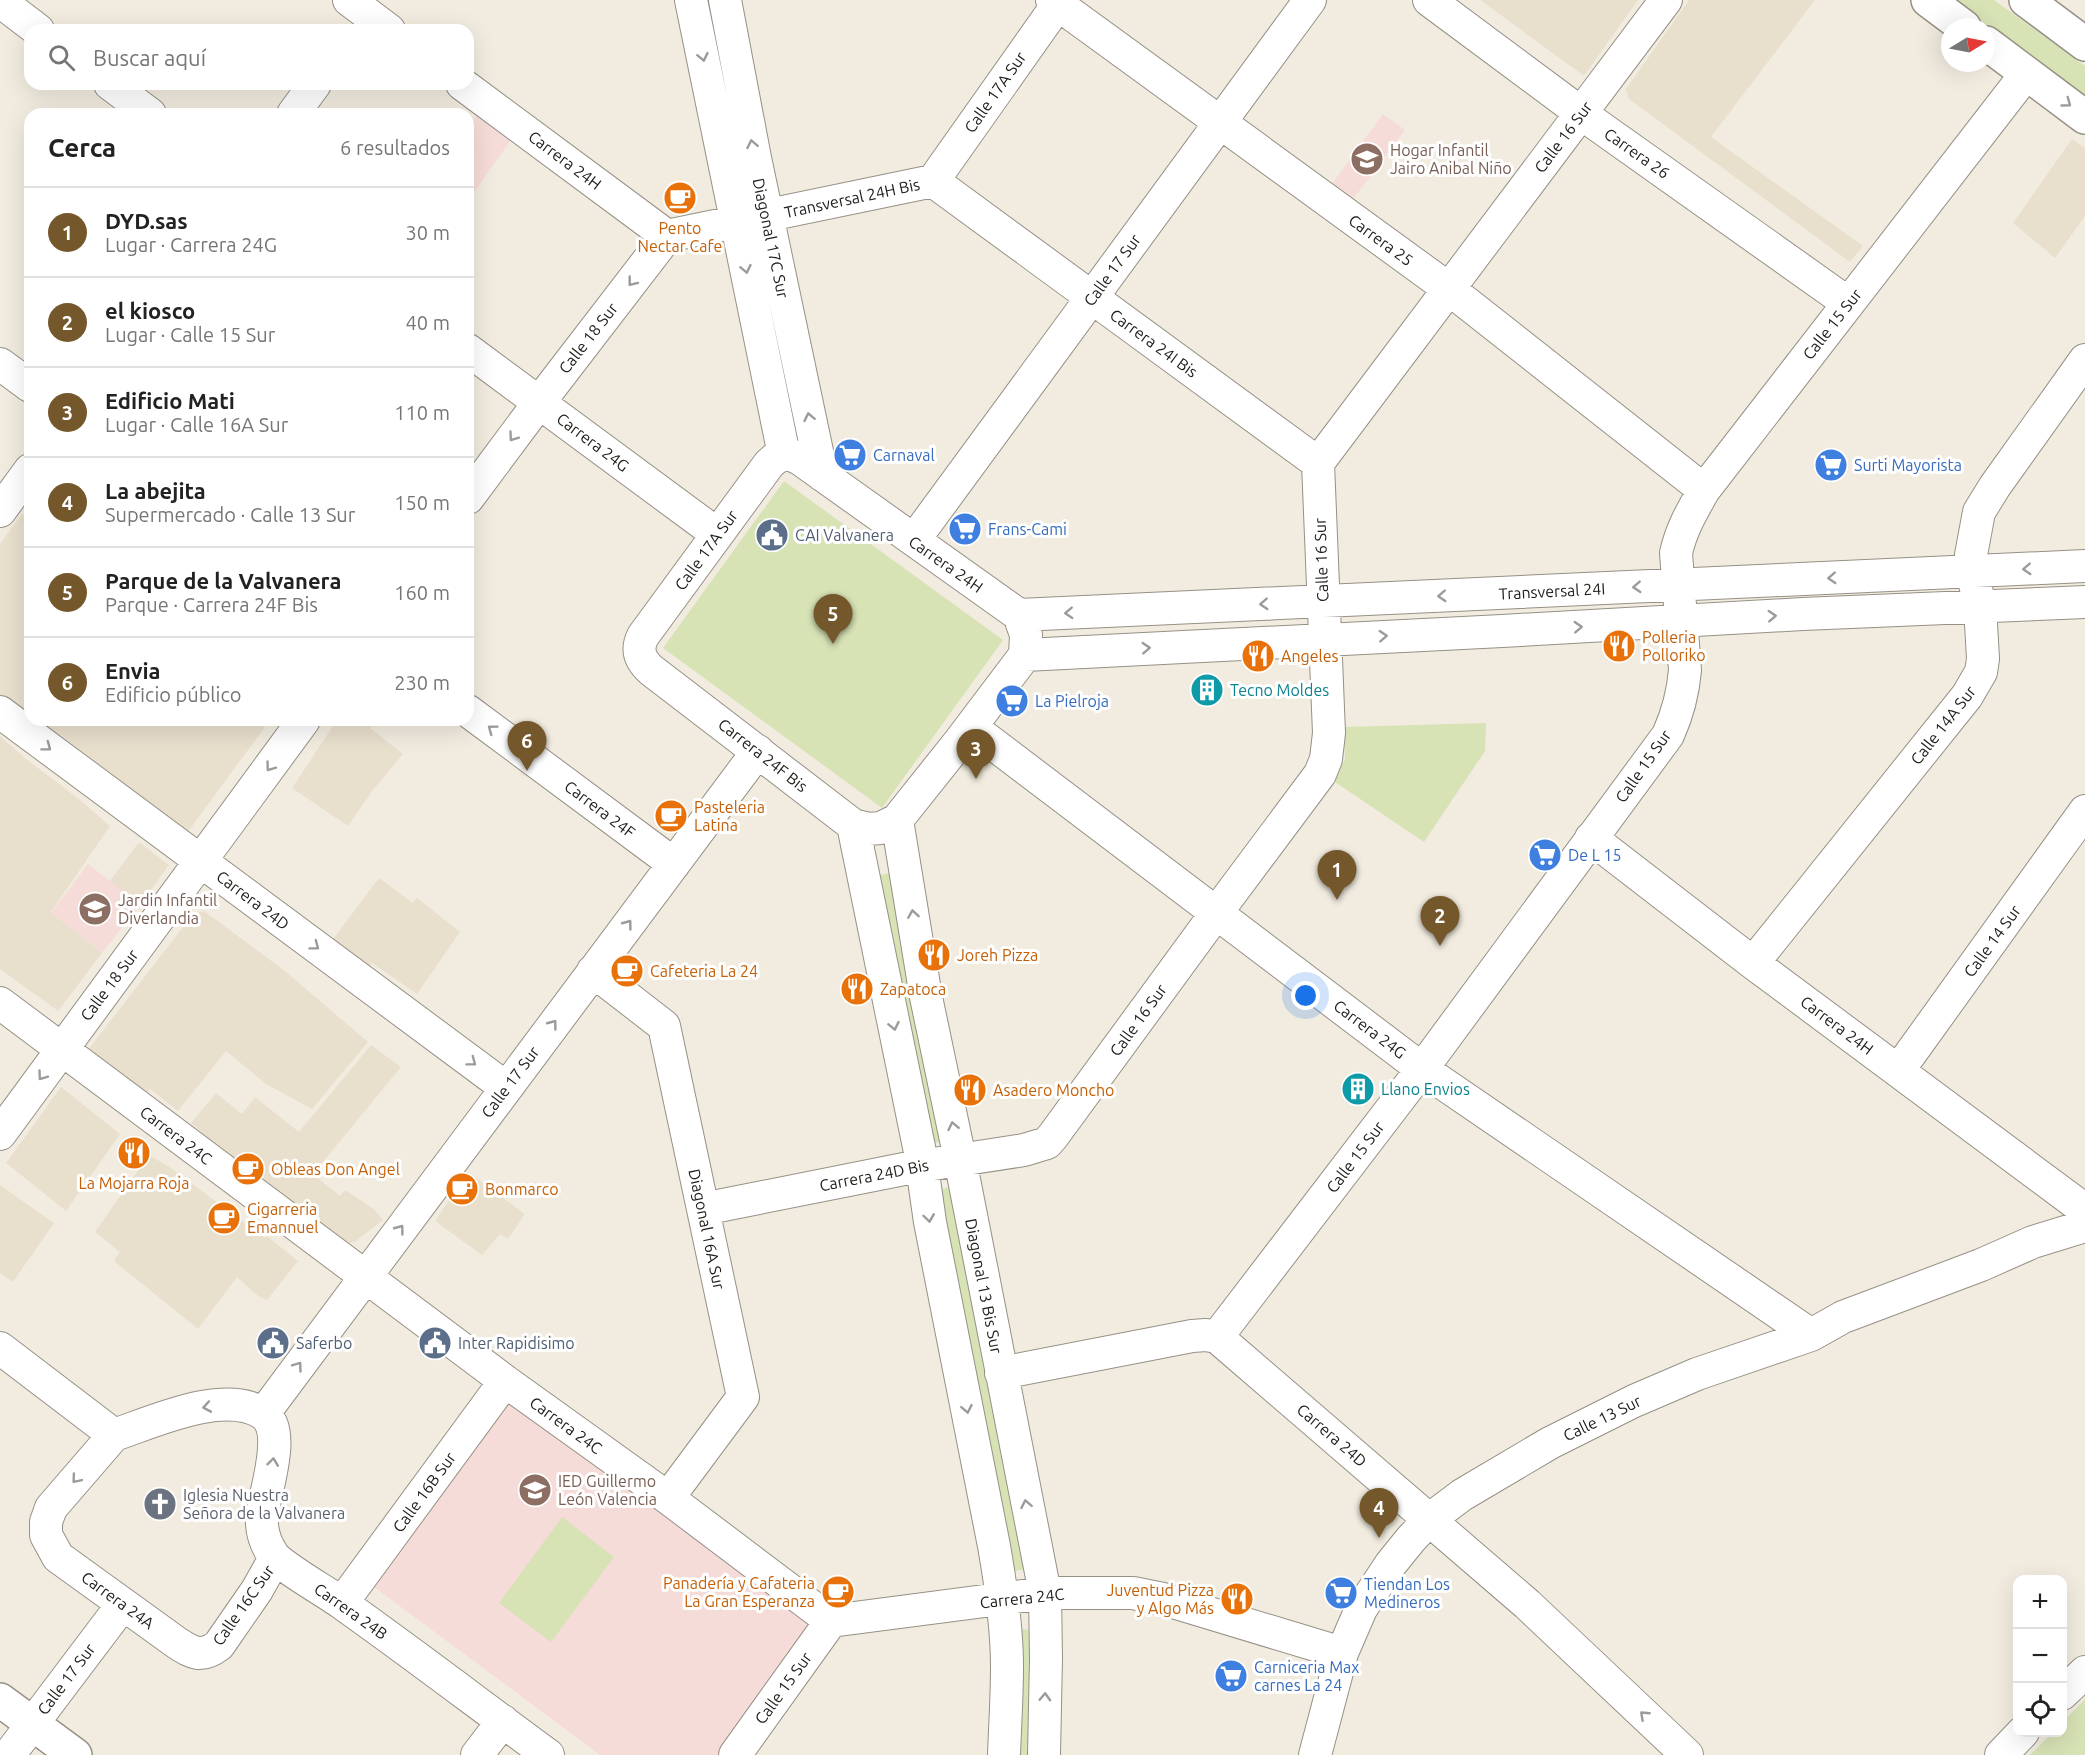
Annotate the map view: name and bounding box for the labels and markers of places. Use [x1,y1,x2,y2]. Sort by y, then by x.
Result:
school or university icon: Hogar Infantil Jairo Anibal Niño [1349,141,1385,177]
place label: Hogar Infantil Jairo Anibal Niño [1390,141,1512,177]
cafe icon: Pento Nectar Cafe [662,180,698,216]
place label: Pento Nectar Cafe [638,219,722,255]
supermarket icon: Carnaval [832,437,868,473]
place label: Carnaval [873,446,935,464]
supermarket icon: Surti Mayorista [1813,447,1849,483]
place label: Surti Mayorista [1854,456,1962,474]
supermarket icon: Frans-Cami [947,511,983,547]
public building icon: CAI Valvanera [754,517,790,553]
place label: Frans-Cami [988,520,1067,538]
place label: CAI Valvanera [795,526,894,544]
pin: 5 [814,594,852,644]
restaurant icon: Polleria Polloriko [1601,628,1637,664]
place label: Polleria Polloriko [1642,628,1706,664]
restaurant icon: Angeles [1240,638,1276,674]
place label: Angeles [1281,647,1339,665]
building icon: Tecno Moldes [1189,672,1225,708]
place label: Tecno Moldes [1230,681,1329,699]
supermarket icon: La Pielroja [994,683,1030,719]
place label: La Pielroja [1035,692,1109,710]
pin: 6 [508,722,546,771]
pin: 3 [956,730,996,779]
cafe icon: Pasteleria Latina [653,798,689,834]
place label: Pasteleria Latina [694,798,765,834]
supermarket icon: De L 15 [1527,837,1563,873]
place label: De L 15 [1568,846,1622,864]
pin: 1 [1318,850,1356,900]
school or university icon: Jardin Infantil Diverlandia [77,891,113,927]
place label: Jardin Infantil Diverlandia [118,891,217,927]
pin: 2 [1420,896,1460,946]
restaurant icon: Joreh Pizza [916,937,952,973]
place label: Joreh Pizza [957,946,1038,964]
cafe icon: Cafeteria La 24 [609,953,645,989]
place label: Cafeteria La 24 [650,962,758,980]
restaurant icon: Zapatoca [839,971,875,1007]
place label: Zapatoca [880,980,946,998]
building icon: Llano Envios [1340,1071,1376,1107]
restaurant icon: Asadero Moncho [952,1072,988,1108]
place label: Llano Envios [1381,1080,1470,1098]
place label: Asadero Moncho [993,1081,1114,1099]
restaurant icon: La Mojarra Roja [116,1135,152,1171]
cafe icon: Obleas Don Angel [230,1151,266,1187]
place label: Obleas Don Angel [271,1160,400,1178]
cafe icon: Bonmarco [444,1171,480,1207]
place label: La Mojarra Roja [79,1174,189,1192]
place label: Bonmarco [485,1180,559,1198]
cafe icon: Cigarreria Emannuel [206,1200,242,1236]
place label: Cigarreria Emannuel [247,1200,318,1236]
public building icon: Saferbo [255,1325,291,1361]
public building icon: Inter Rapidisimo [417,1325,453,1361]
place label: Saferbo [296,1334,352,1352]
place label: Inter Rapidisimo [458,1334,575,1352]
school or university icon: IED Guillermo León Valencia [517,1472,553,1508]
place label: IED Guillermo León Valencia [558,1472,657,1508]
church icon: Iglesia Nuestra Señora de la Valvanera [142,1486,178,1522]
place label: Iglesia Nuestra Señora de la Valvanera [183,1486,345,1522]
pin: 4 [1360,1488,1398,1538]
place label: Panadería y Cafateria La Gran Esperanza [663,1574,815,1610]
cafe icon: Panadería y Cafateria La Gran Esperanza [820,1574,856,1610]
supermarket icon: Tiendan Los Medineros [1323,1575,1359,1611]
place label: Tiendan Los Medineros [1364,1575,1450,1611]
place label: Juventud Pizza y Algo Más [1106,1581,1214,1617]
restaurant icon: Juventud Pizza y Algo Más [1219,1581,1255,1617]
supermarket icon: Carniceria Max carnes La 24 [1213,1658,1249,1694]
place label: Carniceria Max carnes La 24 [1254,1658,1359,1694]

